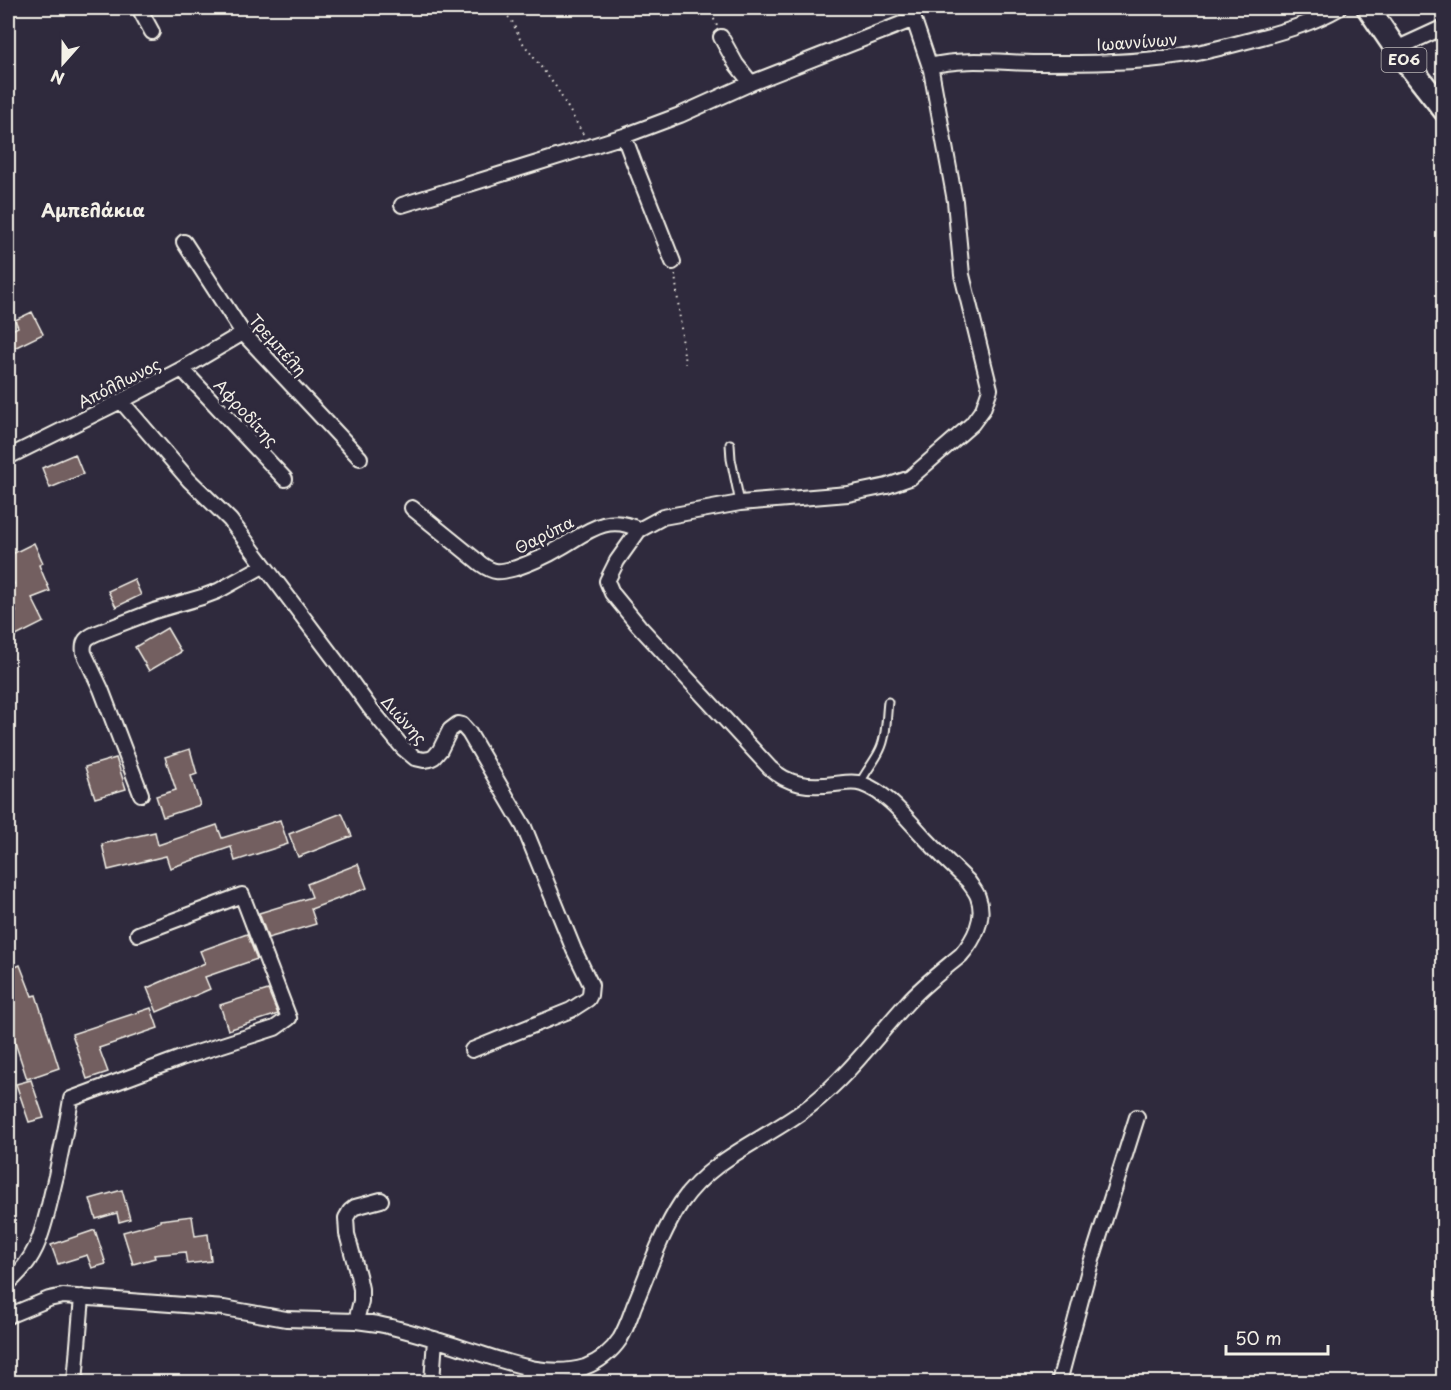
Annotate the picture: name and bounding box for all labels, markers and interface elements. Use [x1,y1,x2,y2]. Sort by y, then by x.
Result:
street label: Ιωαννίνων [1095,26,1178,56]
north arrow [33,33,93,93]
road number: ΕΟ6 [1382,48,1426,72]
text: N [47,64,67,91]
district label: Αμπελάκια [41,196,146,223]
street label: Τρεμπέλη [244,308,313,381]
street label: Απόλλωνος [73,351,164,413]
street label: Αφροδίτης [209,373,284,451]
street label: Θαρύπα [510,509,578,559]
street label: Διώνης [376,690,433,749]
scale bar [1226,1318,1328,1356]
text: 50 m [1235,1324,1282,1351]

